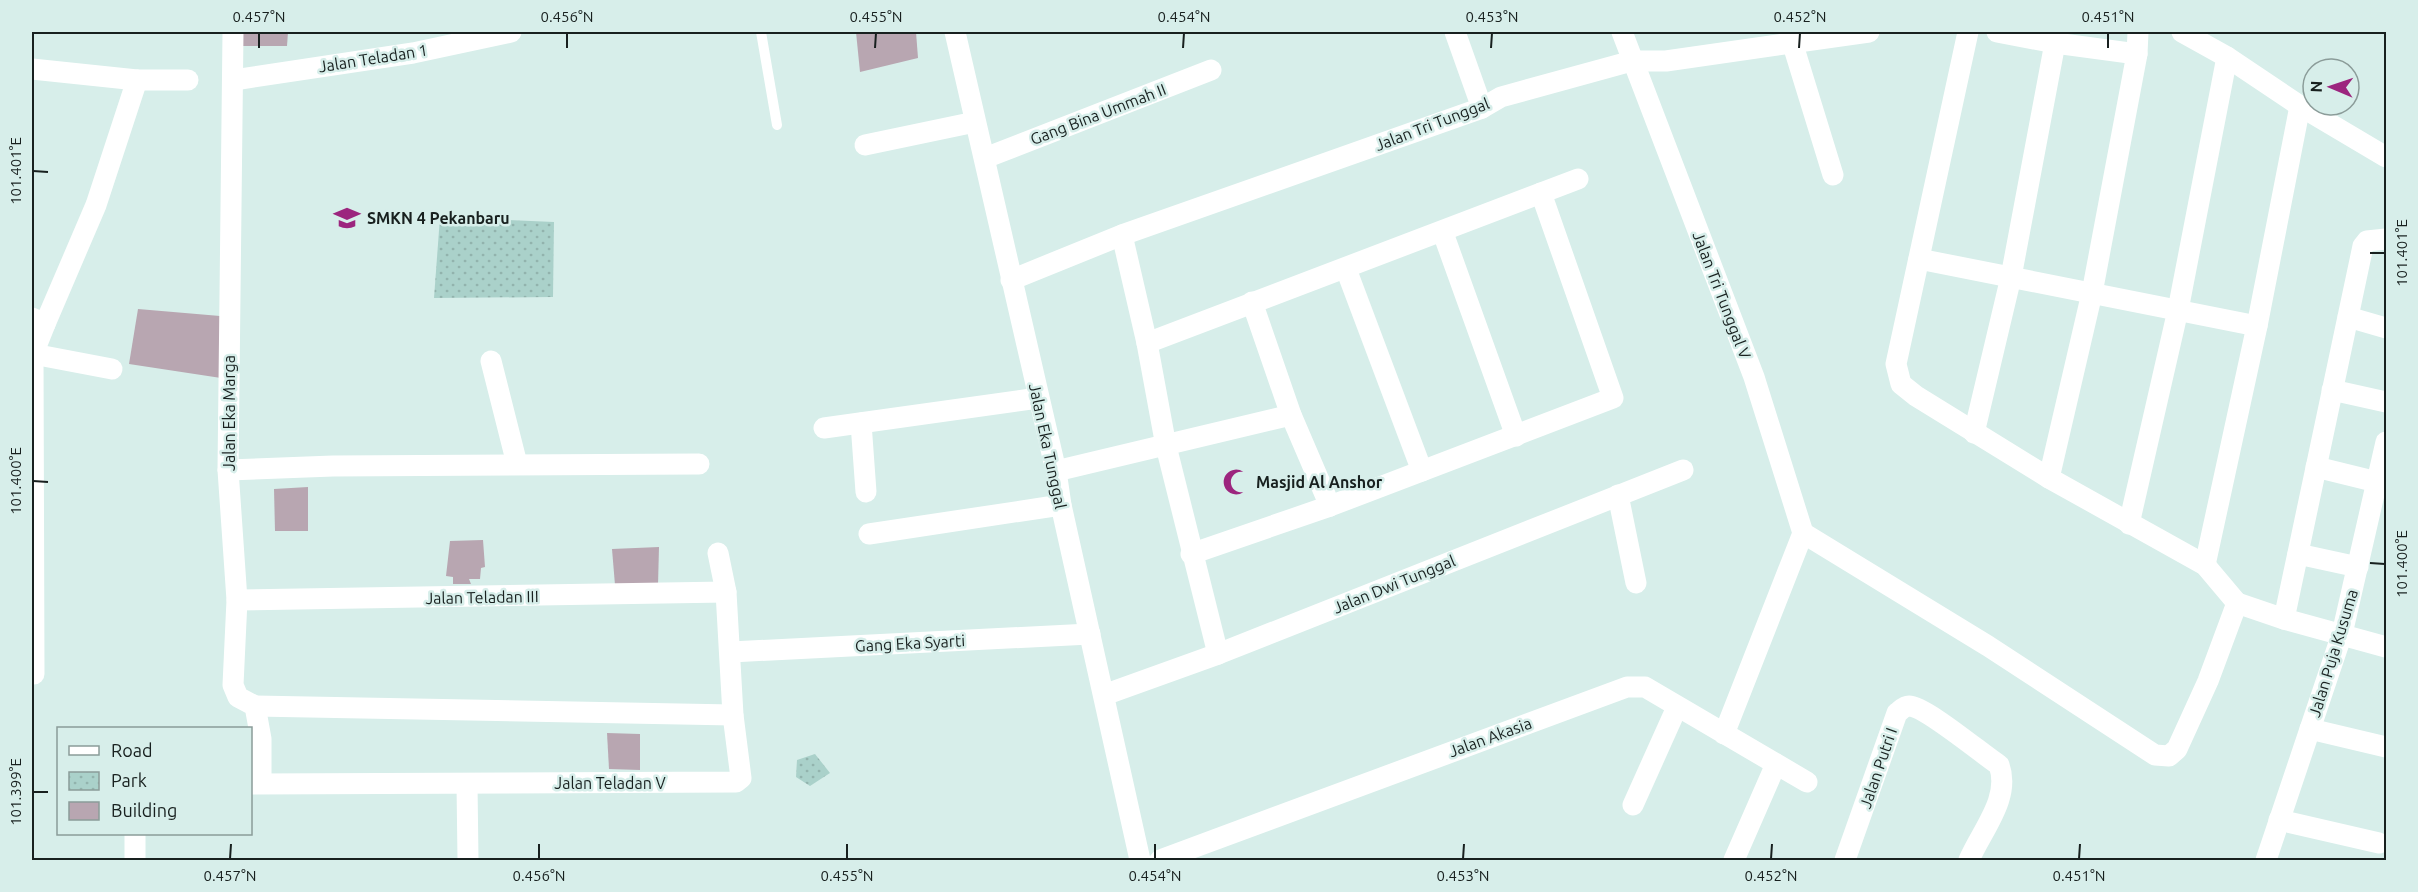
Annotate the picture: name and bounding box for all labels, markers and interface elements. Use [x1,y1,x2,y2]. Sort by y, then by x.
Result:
text: 0.457°N [232,8,286,25]
text: 0.456°N [540,8,594,25]
text: 0.455°N [849,8,903,25]
text: 0.454°N [1157,8,1211,25]
text: 0.453°N [1465,8,1519,25]
text: 0.452°N [1773,8,1827,25]
text: 0.451°N [2081,8,2135,25]
street label: Jalan Teladan 1 [317,40,429,76]
north arrow [2301,57,2361,117]
street label: Gang Bina Ummah II [1028,80,1168,148]
text: N [2307,80,2325,93]
street label: Jalan Tri Tunggal [1372,94,1492,154]
text: 101.401°E [7,137,24,205]
school or university icon: SMKN 4 Pekanbaru [332,203,362,233]
place label: SMKN 4 Pekanbaru [367,209,510,227]
text: 101.401°E [2393,219,2410,287]
street label: Jalan Tri Tunggal V [1689,229,1755,361]
street label: Jalan Eka Marga [220,355,238,471]
street label: Jalan Eka Tunggal [1026,382,1070,510]
text: 101.400°E [7,447,24,515]
mosque icon: Masjid Al Anshor [1221,467,1251,497]
place label: Masjid Al Anshor [1256,473,1383,491]
text: 101.400°E [2393,530,2410,598]
street label: Jalan Dwi Tunggal [1330,551,1458,617]
street label: Jalan Teladan III [425,587,539,607]
street label: Jalan Puja Kusuma [2305,587,2361,719]
street label: Gang Eka Syarti [855,631,965,655]
street label: Jalan Akasia [1446,714,1534,760]
street label: Jalan Putri I [1856,725,1900,811]
legend [57,727,252,835]
text: Road [111,740,153,760]
text: 101.399°E [7,758,24,826]
text: Park [111,770,147,790]
street label: Jalan Teladan V [554,774,666,792]
text: Building [111,800,177,820]
text: 0.457°N [203,867,257,884]
text: 0.456°N [512,867,566,884]
text: 0.455°N [820,867,874,884]
text: 0.454°N [1128,867,1182,884]
text: 0.453°N [1436,867,1490,884]
text: 0.452°N [1744,867,1798,884]
text: 0.451°N [2052,867,2106,884]

